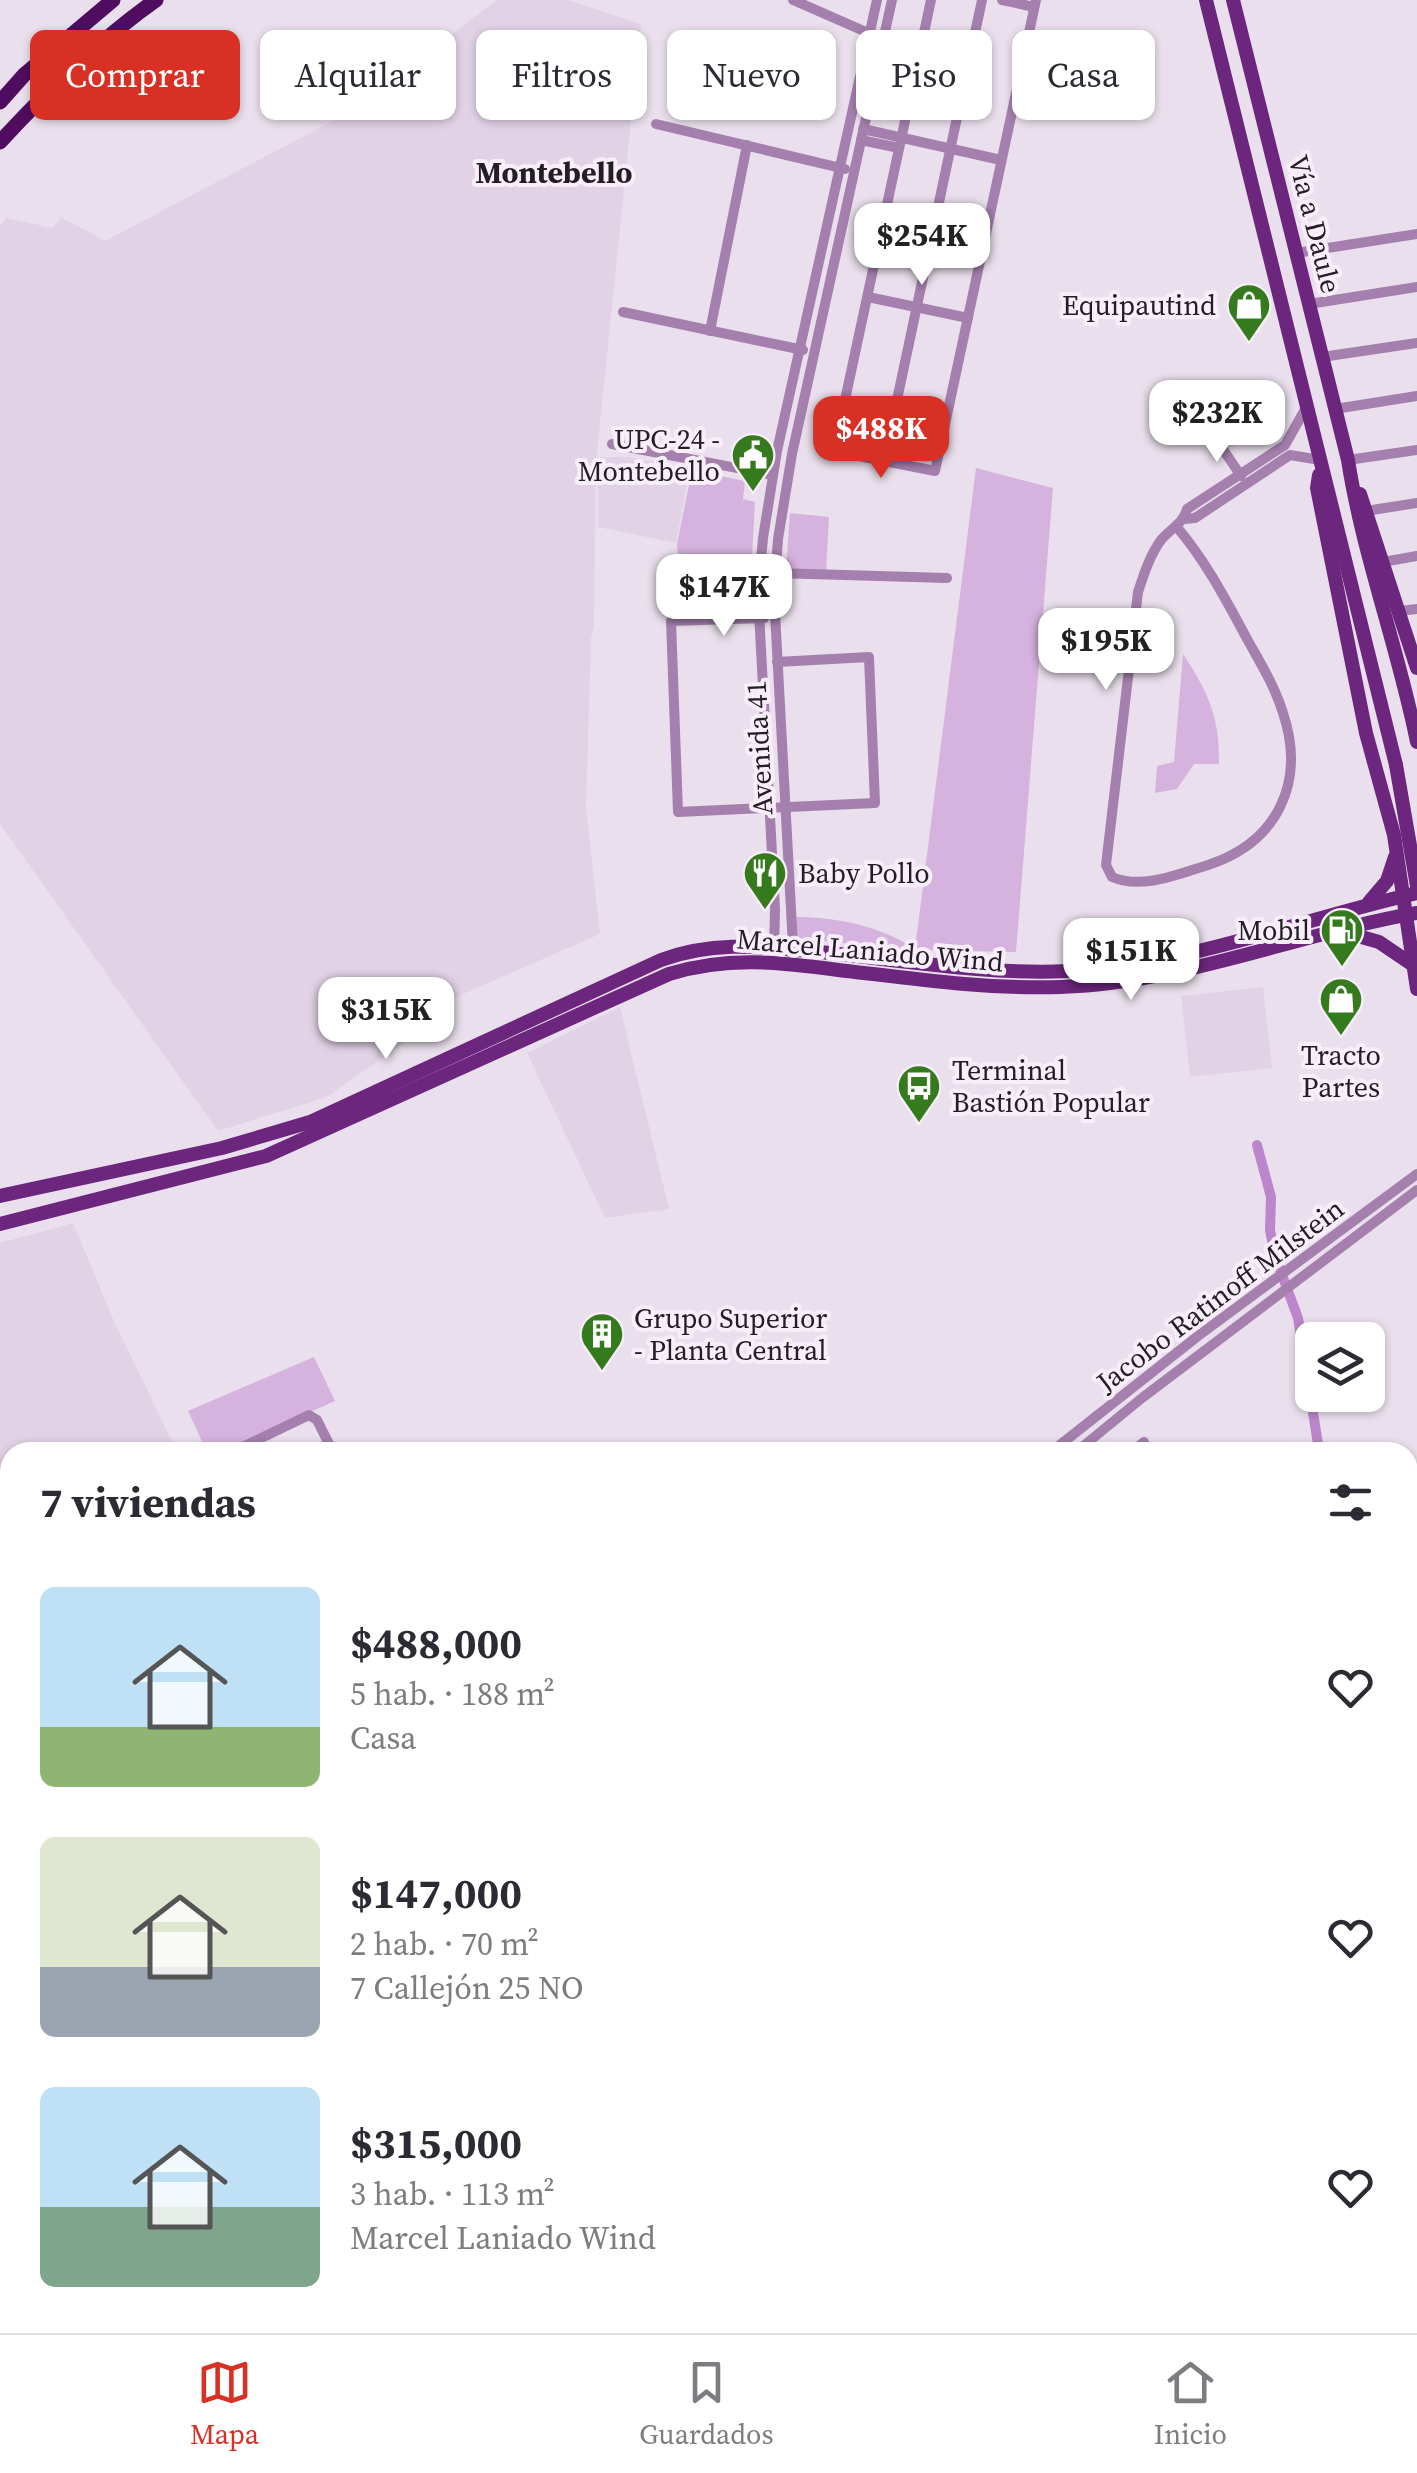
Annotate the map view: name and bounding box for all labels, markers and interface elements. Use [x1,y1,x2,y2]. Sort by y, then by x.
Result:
chip: Comprar [30,30,240,120]
chip: Alquilar [260,30,456,120]
chip: Filtros [476,30,647,120]
chip: Nuevo [667,30,836,120]
chip: Piso [856,30,992,120]
chip: Casa [1012,30,1155,120]
street label: Vía a Daule [1280,151,1350,297]
district label: Montebello [475,152,633,193]
pin: $254K [852,203,992,288]
text: $254K [876,213,968,257]
shop icon: Equipautind [1226,282,1272,343]
place label: Equipautind [1062,286,1216,324]
pin: $232K [1147,380,1287,465]
text: $232K [1171,390,1263,434]
pin: $488K [811,396,951,481]
text: $488K [835,406,927,450]
place label: UPC-24 - Montebello [578,420,720,490]
public building icon: UPC-24 - Montebello [730,432,776,493]
pin: $147K [654,554,794,639]
text: $147K [678,564,770,608]
pin: $195K [1036,608,1176,693]
text: $195K [1060,618,1152,662]
street label: Avenida 41 [737,680,781,816]
restaurant icon: Baby Pollo [742,850,788,911]
place label: Baby Pollo [798,854,930,892]
fuel station icon: Mobil [1319,907,1365,968]
place label: Mobil [1237,911,1310,949]
pin: $151K [1061,918,1201,1003]
street label: Marcel Laniado Wind [735,919,1005,981]
text: $151K [1085,928,1177,972]
shop icon: Tracto Partes [1318,976,1364,1037]
pin: $315K [316,977,456,1062]
text: $315K [340,987,432,1031]
place label: Tracto Partes [1301,1036,1381,1106]
place label: Terminal Bastión Popular [952,1051,1150,1121]
bus stop icon: Terminal Bastión Popular [896,1063,942,1124]
street label: Jacobo Ratinoff Milstein [1088,1189,1352,1401]
place label: Grupo Superior - Planta Central [634,1299,827,1369]
building icon: Grupo Superior - Planta Central [579,1311,625,1372]
map controls [1295,1322,1385,1412]
button: layers [1295,1322,1385,1412]
text: 7 viviendas [40,1473,256,1531]
icon: filters [1323,1475,1378,1530]
text: $488,000 [350,1614,522,1672]
icon: home [120,1627,240,1747]
icon: heart [1323,1660,1378,1715]
text: 5 hab. · 188 m² [350,1672,555,1716]
text: Casa [350,1716,417,1760]
text: $147,000 [350,1864,522,1922]
icon: home [120,1877,240,1997]
icon: heart [1323,1910,1378,1965]
text: 2 hab. · 70 m² [350,1922,539,1966]
text: 7 Callejón 25 NO [350,1966,584,2010]
text: $315,000 [350,2114,522,2172]
icon: home [120,2127,240,2247]
icon: heart [1323,2160,1378,2215]
text: 3 hab. · 113 m² [350,2172,555,2216]
text: Marcel Laniado Wind [350,2216,656,2260]
tab: Mapa [190,2355,259,2453]
tab: Guardados [639,2355,774,2453]
tab: Inicio [1154,2355,1227,2453]

